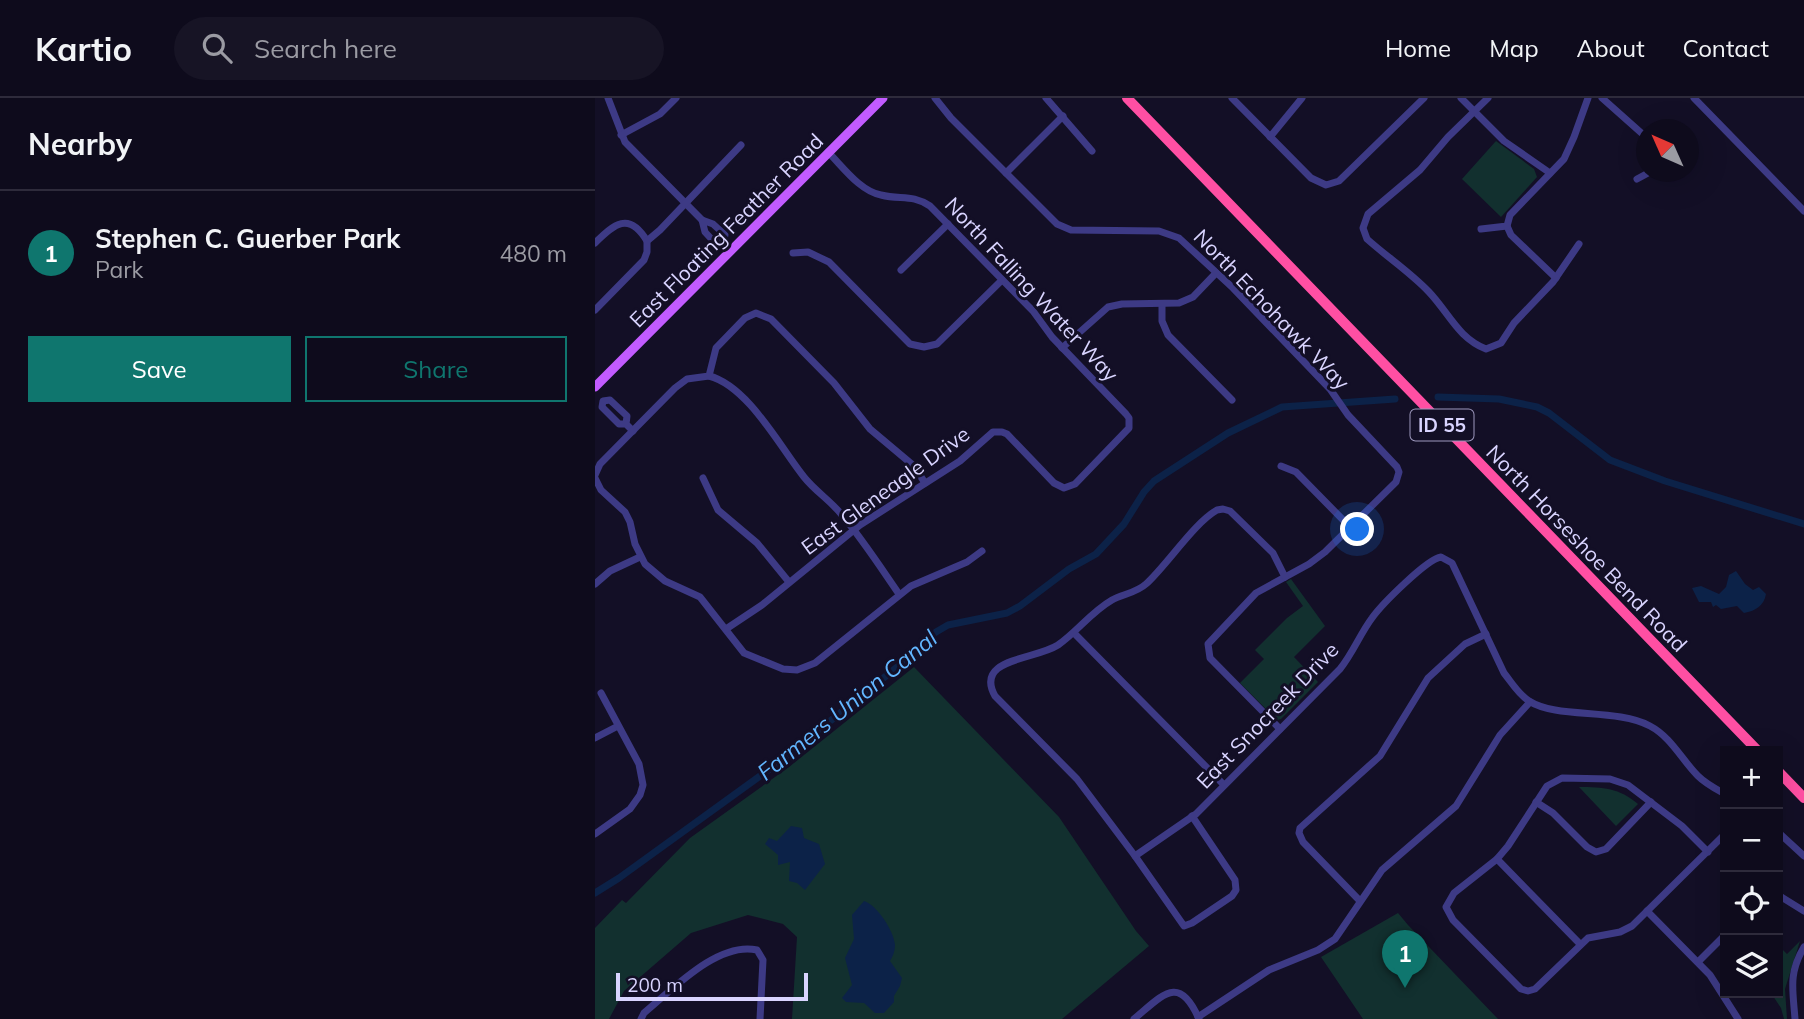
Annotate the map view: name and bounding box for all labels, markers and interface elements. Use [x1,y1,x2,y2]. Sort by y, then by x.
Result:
search box [174,17,664,80]
text: Kartio [35,28,132,69]
icon: search [198,29,236,67]
text: Search here [254,32,397,65]
text: Home [1385,33,1451,63]
text: Map [1489,33,1539,63]
text: About [1577,33,1645,63]
text: Contact [1683,33,1769,63]
north arrow [1636,119,1699,182]
text: Nearby [28,125,132,163]
street label: East Floating Feather Road [624,128,828,332]
street label: North Falling Water Way [940,191,1124,387]
text: Stephen C. Guerber Park [95,222,400,255]
street label: North Echohawk Way [1189,223,1355,395]
text: 1 [44,239,58,268]
text: 480 m [499,239,567,268]
text: Park [95,255,143,284]
button: Save [28,336,291,402]
button: Share [305,336,567,402]
road number: ID 55 [1411,410,1473,440]
street label: East Gleneagle Drive [796,420,974,560]
street label: North Horseshoe Bend Road [1481,439,1693,657]
your location [1340,512,1374,546]
water label: Farmers Union Canal [751,623,943,787]
street label: East Snocreek Drive [1191,637,1343,793]
map controls [1720,746,1783,998]
button: + [1720,746,1783,809]
button: − [1720,809,1783,872]
button: locate [1720,872,1783,935]
pin: 1 [1382,930,1428,988]
button: layers [1720,935,1783,998]
scale bar [616,970,809,1002]
text: 200 m [627,973,683,997]

